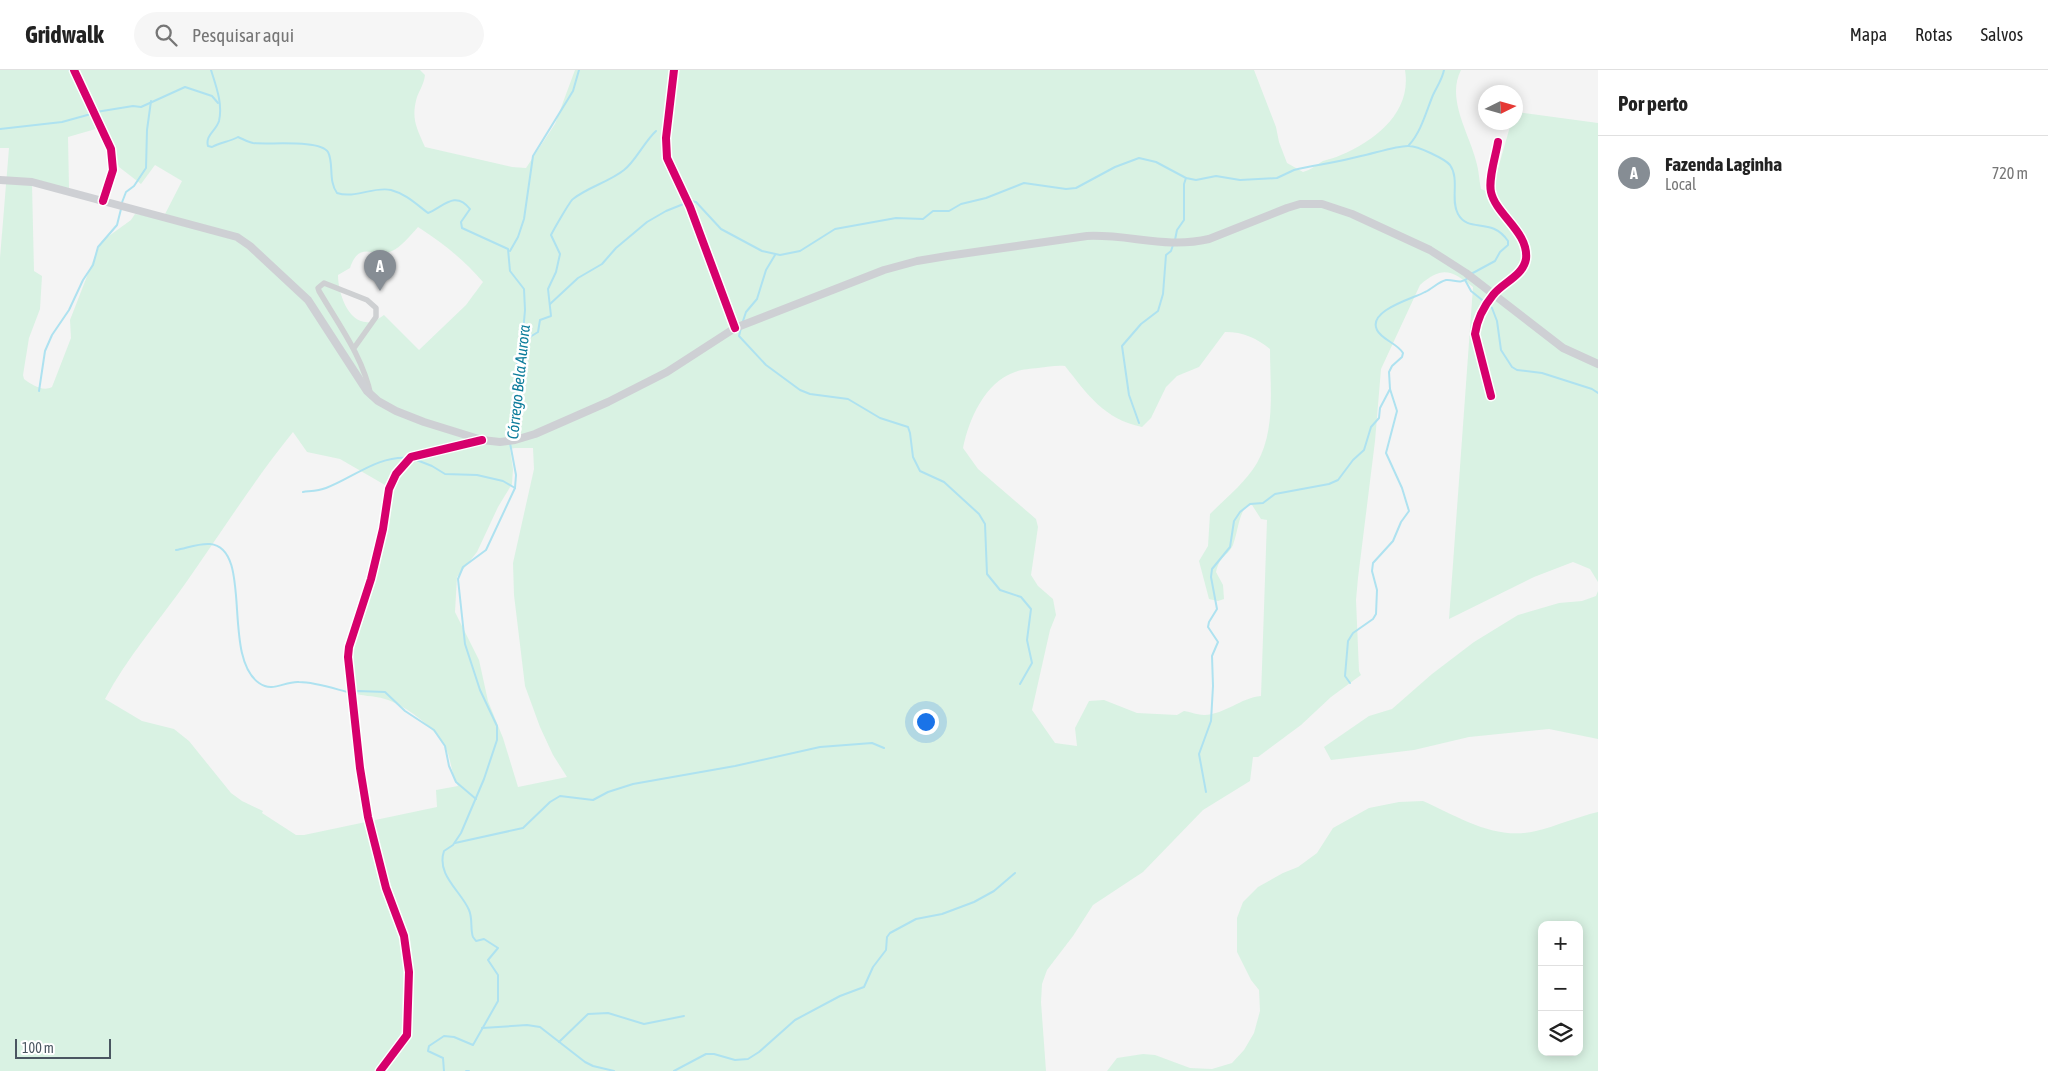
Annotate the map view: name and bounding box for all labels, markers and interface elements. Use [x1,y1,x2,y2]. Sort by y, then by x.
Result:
search box [134,12,484,57]
text: Gridwalk [25,21,104,48]
icon: search [152,21,180,49]
text: Pesquisar aqui [192,24,294,46]
text: Mapa [1850,24,1887,45]
text: Rotas [1915,24,1952,45]
text: Salvos [1980,24,2023,45]
north arrow [1478,85,1523,130]
text: Por perto [1618,91,1688,115]
text: Fazenda Laginha [1665,153,1782,175]
text: A [1630,164,1638,182]
text: 720 m [1992,164,2028,182]
text: Local [1665,175,1696,193]
pin: A [364,250,396,291]
water label: Córrego Bela Aurora [503,323,534,440]
your location [913,709,939,735]
map controls [1538,921,1583,1056]
button: + [1538,921,1583,966]
button: − [1538,966,1583,1011]
button: layers [1538,1011,1583,1056]
scale bar [15,1036,111,1059]
text: 100 m [22,1040,54,1056]

